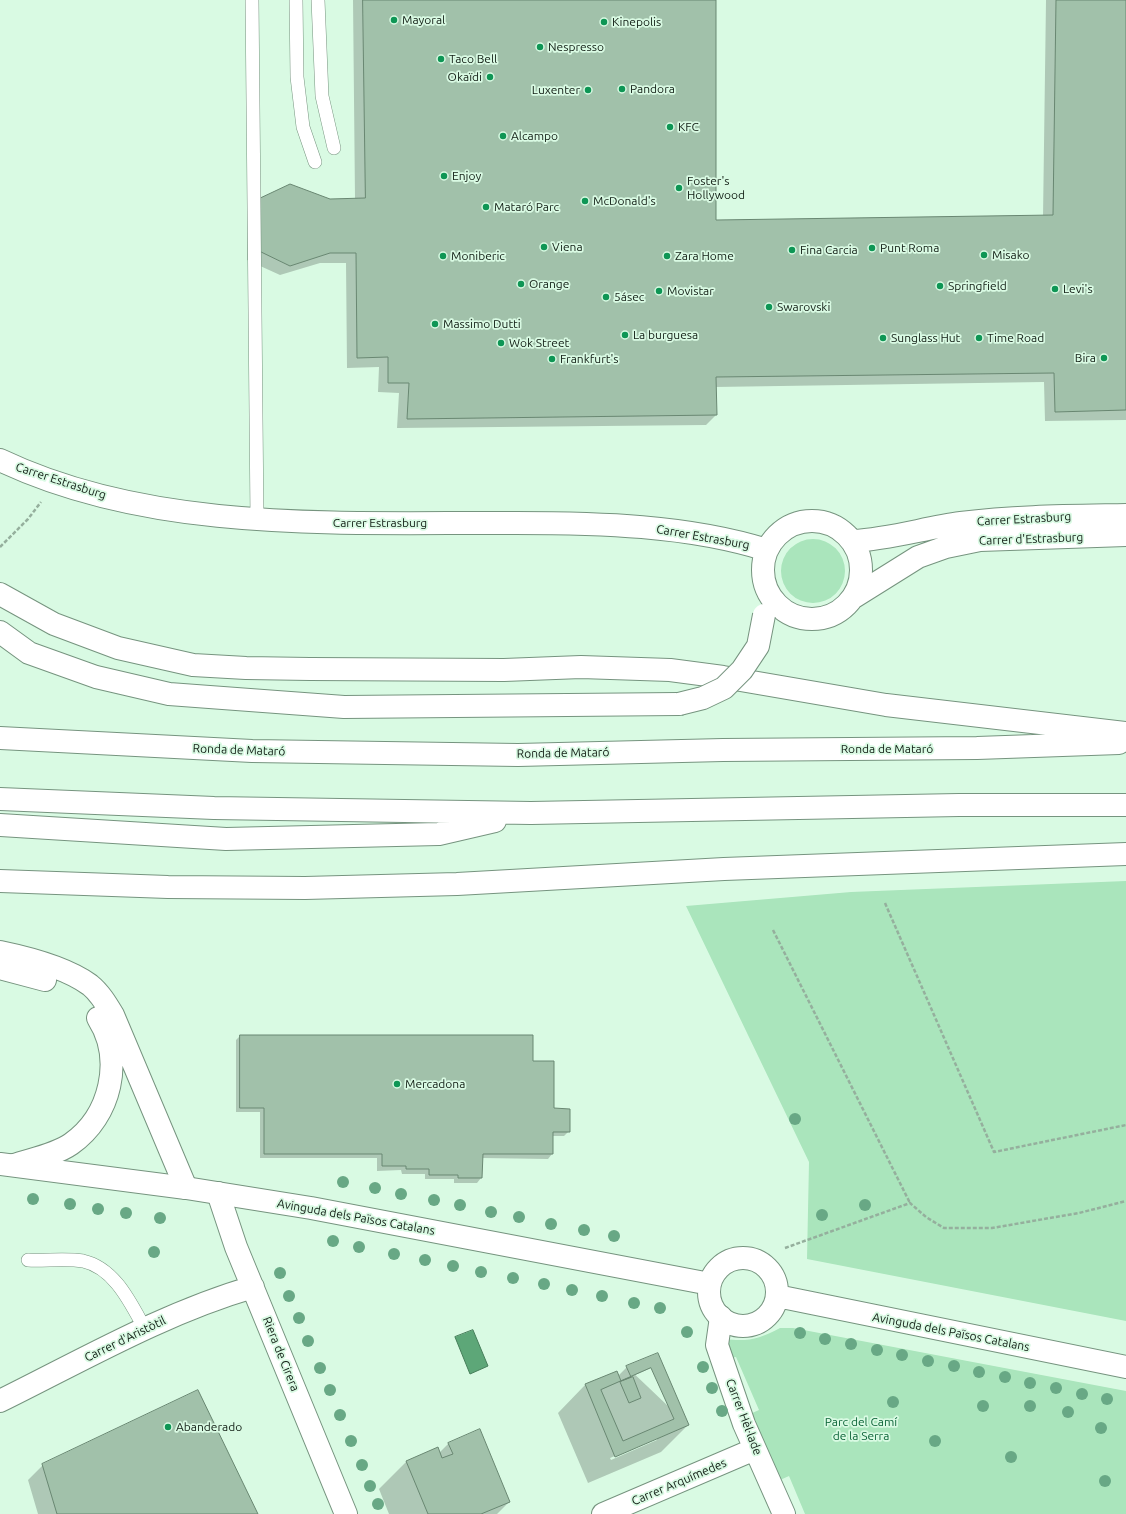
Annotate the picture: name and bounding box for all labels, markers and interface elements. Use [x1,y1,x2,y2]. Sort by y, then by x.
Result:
place label: Mayoral [402,13,445,27]
marker: Mayoral [389,15,399,25]
place label: Kinepolis [612,15,661,29]
marker: Kinepolis [599,17,609,27]
place label: Nespresso [548,40,604,54]
marker: Nespresso [535,42,545,52]
place label: Taco Bell [449,52,497,66]
marker: Taco Bell [436,54,446,64]
place label: Okaïdi [448,70,482,84]
marker: Okaïdi [485,72,495,82]
place label: Pandora [630,82,675,96]
place label: Luxenter [532,83,580,97]
marker: Pandora [617,84,627,94]
marker: Luxenter [583,85,593,95]
place label: KFC [678,120,699,134]
marker: KFC [665,122,675,132]
place label: Alcampo [511,129,558,143]
marker: Alcampo [498,131,508,141]
place label: Enjoy [452,169,481,183]
marker: Enjoy [439,171,449,181]
place label: Foster's Hollywood [687,174,745,202]
marker: Foster's Hollywood [674,183,684,193]
place label: McDonald's [593,194,656,208]
marker: McDonald's [580,196,590,206]
place label: Mataró Parc [494,200,559,214]
marker: Mataró Parc [481,202,491,212]
place label: Viena [552,240,583,254]
place label: Punt Roma [880,241,939,255]
marker: Viena [539,242,549,252]
place label: Fina Carcia [800,243,858,257]
marker: Punt Roma [867,243,877,253]
marker: Fina Carcia [787,245,797,255]
place label: Misako [992,248,1030,262]
place label: Moniberic [451,249,505,263]
place label: Zara Home [675,249,734,263]
marker: Misako [979,250,989,260]
marker: Moniberic [438,251,448,261]
marker: Zara Home [662,251,672,261]
place label: Orange [529,277,569,291]
marker: Orange [516,279,526,289]
place label: Springfield [948,279,1007,293]
marker: Springfield [935,281,945,291]
place label: Levi's [1063,282,1093,296]
place label: Movistar [667,284,714,298]
marker: Levi's [1050,284,1060,294]
marker: Movistar [654,286,664,296]
place label: 5ásec [614,290,644,304]
marker: 5ásec [601,292,611,302]
place label: Swarovski [777,300,830,314]
marker: Swarovski [764,302,774,312]
place label: Massimo Dutti [443,317,521,331]
marker: Massimo Dutti [430,319,440,329]
place label: La burguesa [633,328,698,342]
marker: La burguesa [620,330,630,340]
place label: Sunglass Hut [891,331,960,345]
place label: Time Road [987,331,1044,345]
marker: Sunglass Hut [878,333,888,343]
marker: Time Road [974,333,984,343]
place label: Wok Street [509,336,569,350]
marker: Wok Street [496,338,506,348]
place label: Bira [1075,351,1096,365]
place label: Frankfurt's [560,352,619,366]
marker: Bira [1099,353,1109,363]
marker: Frankfurt's [547,354,557,364]
street label: Carrer Estrasburg [14,460,108,502]
street label: Carrer Estrasburg [976,509,1072,529]
street label: Carrer Estrasburg [333,516,427,530]
street label: Carrer Estrasburg [655,522,751,552]
street label: Carrer d'Estrasburg [979,530,1083,548]
street label: Ronda de Mataró [192,741,286,759]
street label: Ronda de Mataró [841,742,933,756]
street label: Ronda de Mataró [517,745,609,761]
place label: Mercadona [405,1077,465,1091]
marker: Mercadona [392,1079,402,1089]
street label: Avinguda dels Països Catalans [276,1196,436,1238]
street label: Avinguda dels Països Catalans [871,1310,1031,1354]
street label: Carrer d'Aristòtil [82,1313,168,1365]
street label: Riera de Cirera [260,1315,302,1393]
street label: Carrer Hèl·lade [723,1377,765,1457]
park label: Parc del Camí de la Serra [825,1415,897,1443]
place label: Abanderado [176,1420,242,1434]
marker: Abanderado [163,1422,173,1432]
street label: Carrer Arquímedes [629,1456,729,1508]

